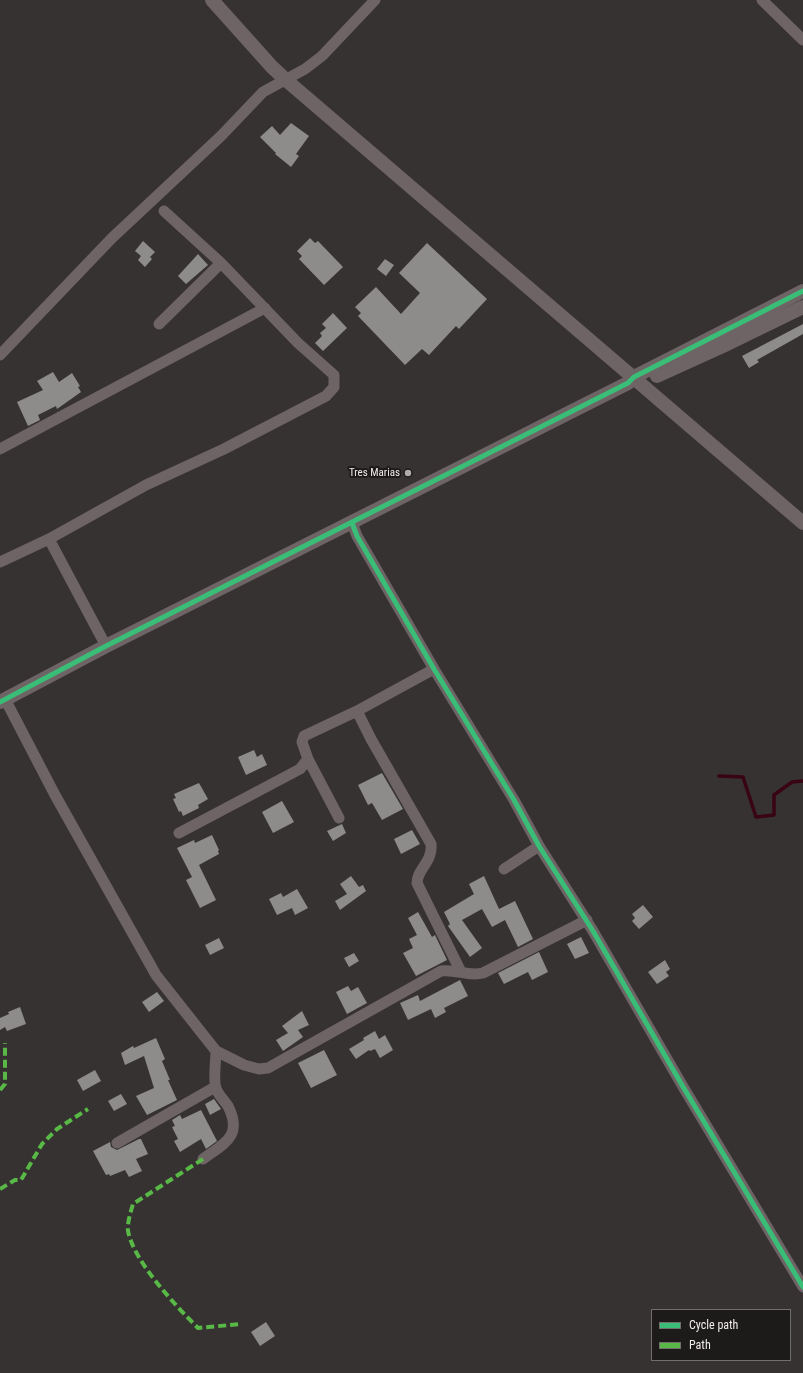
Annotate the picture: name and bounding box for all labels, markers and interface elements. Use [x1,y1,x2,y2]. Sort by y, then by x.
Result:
place label: Tres Marias [349,466,400,480]
marker: Tres Marias [403,468,413,478]
legend [651,1309,791,1361]
text: Cycle path [689,1318,738,1332]
text: Path [689,1338,711,1352]

